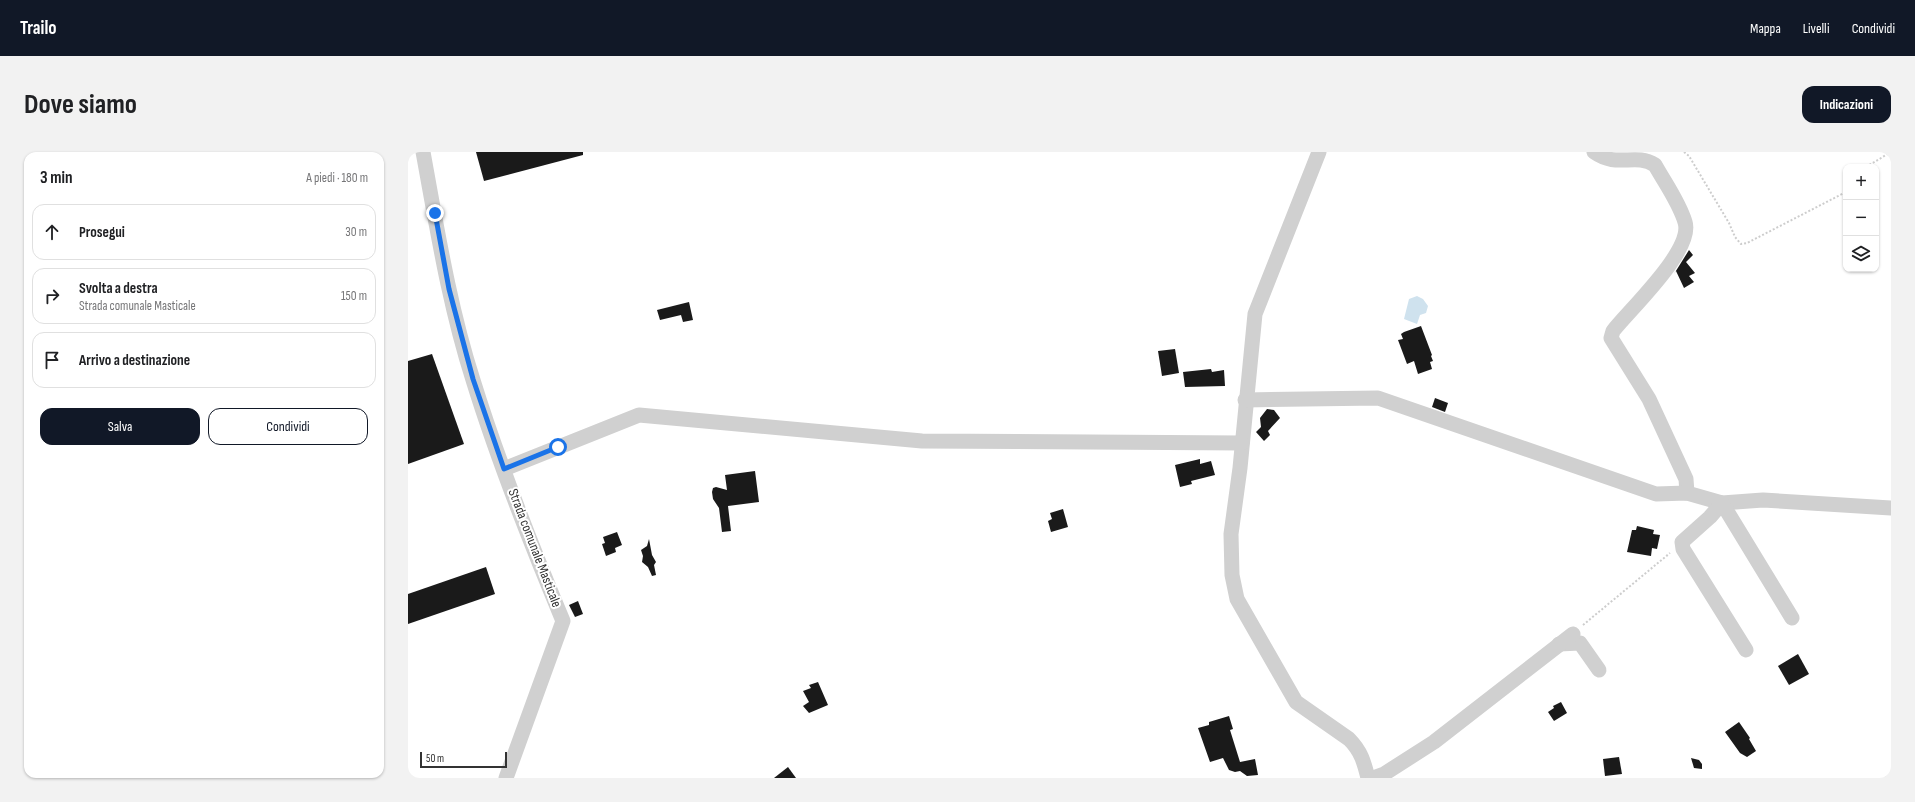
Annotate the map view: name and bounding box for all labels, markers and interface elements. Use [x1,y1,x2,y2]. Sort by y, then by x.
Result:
text: Trailo [20,17,57,40]
text: Mappa [1750,20,1781,37]
text: Livelli [1803,20,1830,37]
text: Condividi [1852,20,1895,37]
button: Indicazioni [1802,86,1891,123]
text: Dove siamo [24,88,137,121]
map controls [1843,164,1879,272]
button: + [1843,164,1879,200]
text: 3 min [40,168,73,188]
text: A piedi · 180 m [306,170,368,186]
button: − [1843,200,1879,236]
route end [426,204,444,222]
icon: ahead [41,221,63,243]
text: Prosegui [79,223,125,242]
text: 30 m [345,224,367,240]
button: layers [1843,236,1879,272]
text: Svolta a destra [79,279,158,298]
icon: right [41,285,63,307]
text: 150 m [341,288,367,304]
text: Strada comunale Masticale [79,298,196,314]
icon: arrive [41,349,63,371]
text: Arrivo a destinazione [79,351,190,370]
button: Salva [40,408,200,445]
button: Condividi [208,408,368,445]
route start [549,438,567,456]
street label: Strada comunale Masticale [505,486,565,610]
scale bar [420,750,507,769]
text: 50 m [426,752,444,765]

